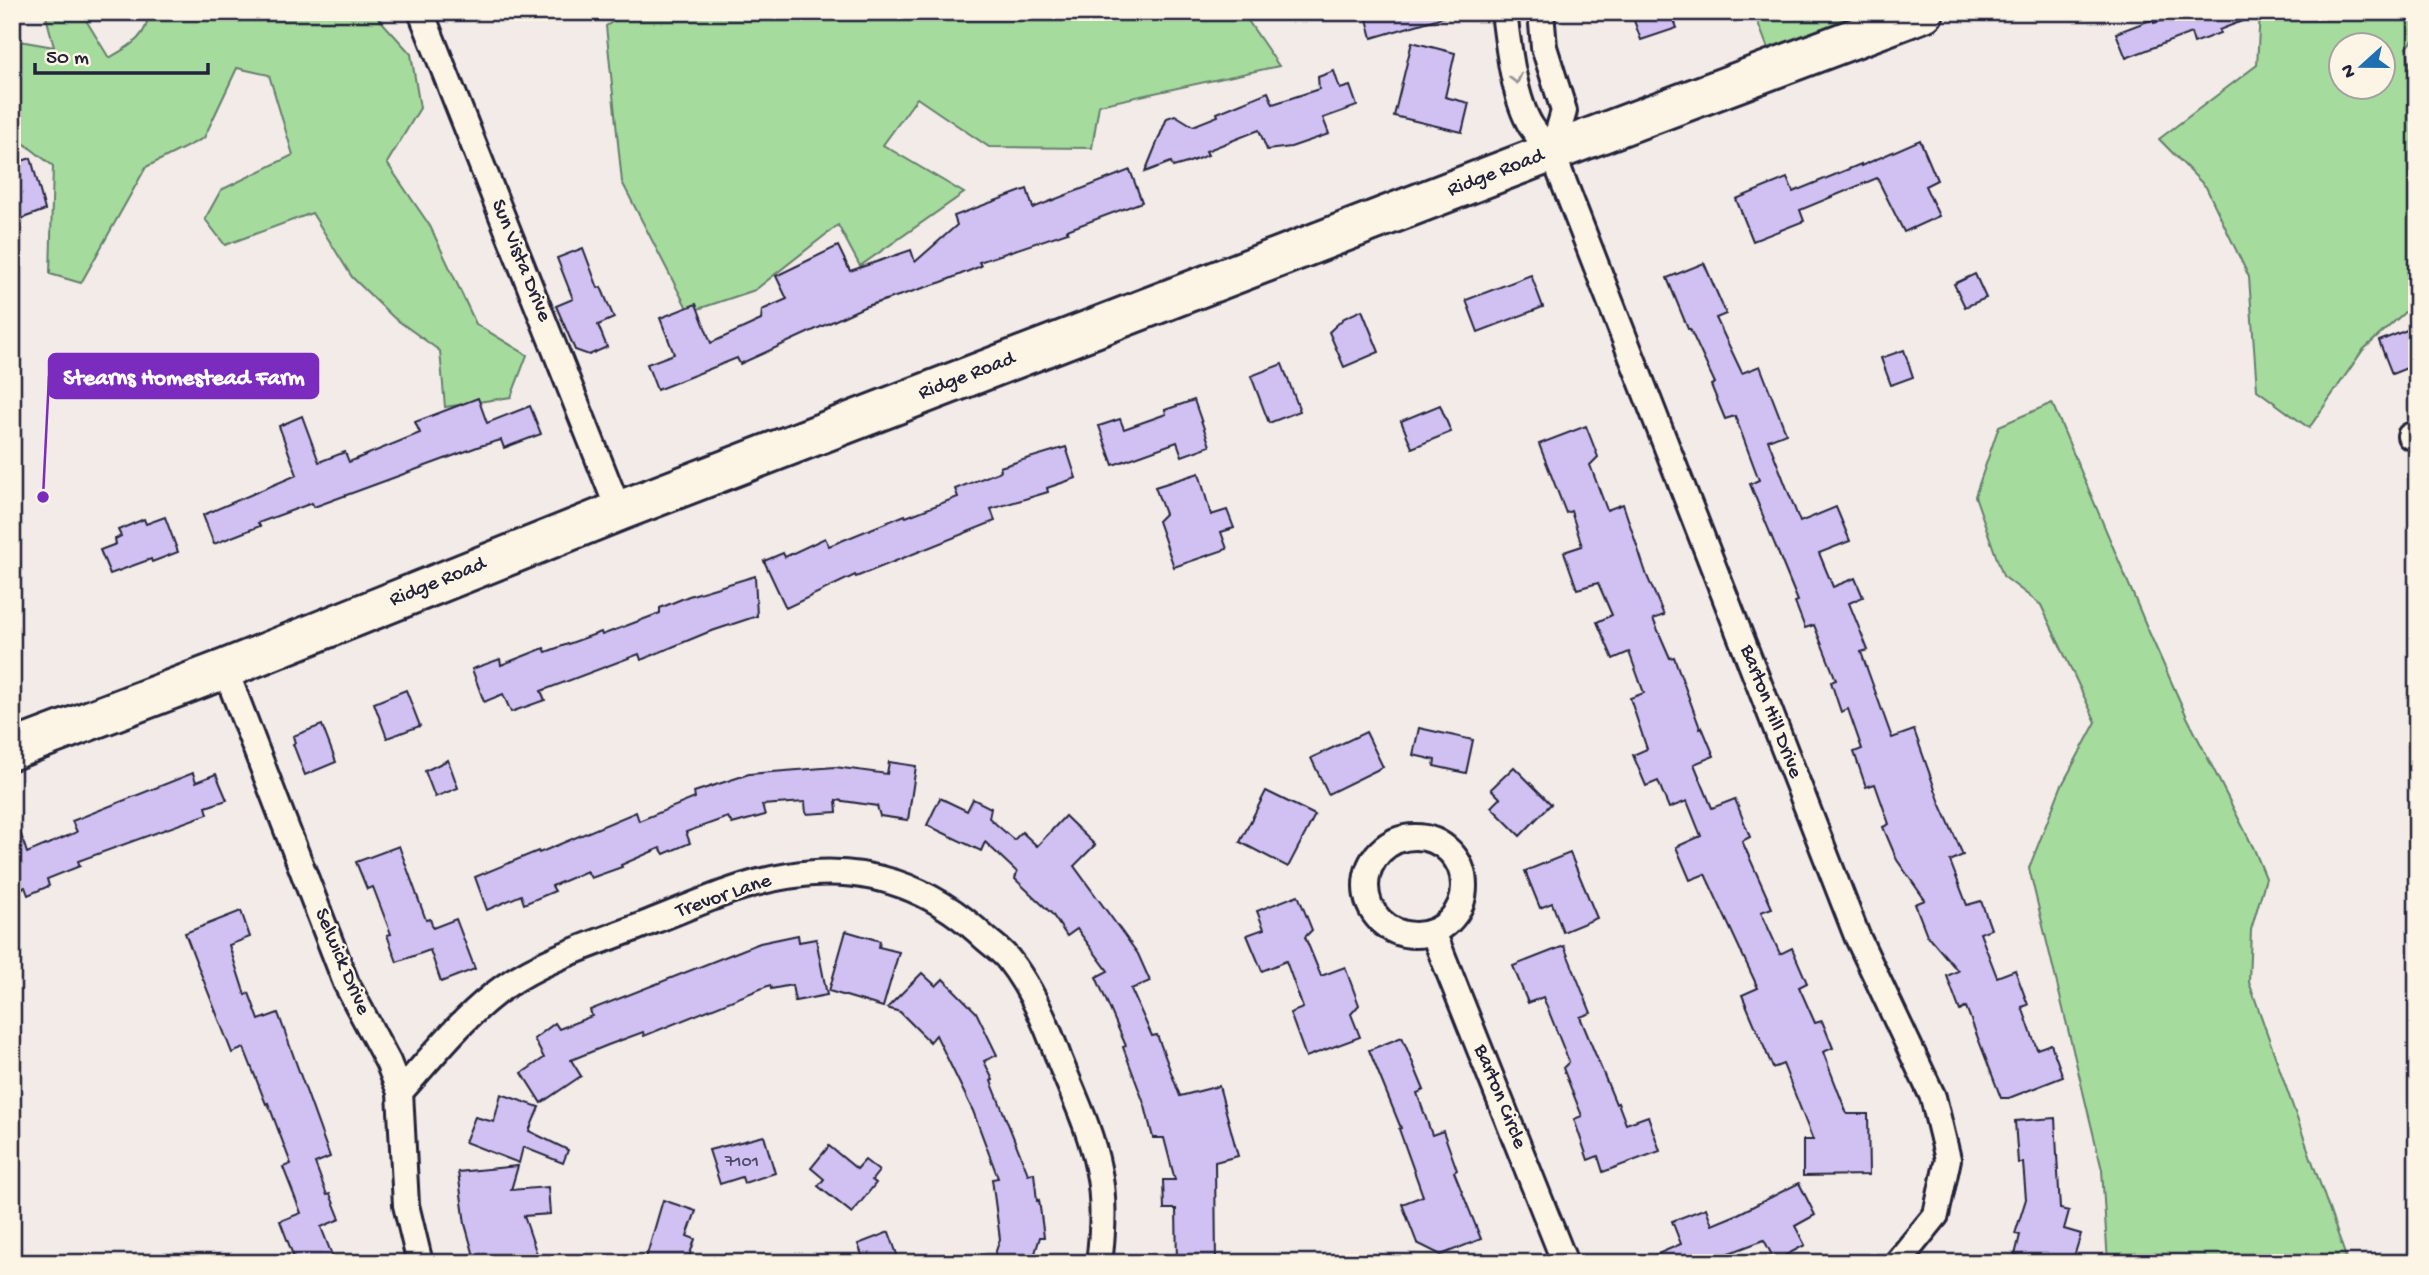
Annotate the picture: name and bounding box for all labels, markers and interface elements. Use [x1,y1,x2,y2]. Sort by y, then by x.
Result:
scale bar [35,32,208,76]
north arrow [2328,32,2398,102]
text: 50 m [46,47,89,72]
text: N [2336,61,2362,81]
one-way arrow [1508,73,1522,85]
street label: Ridge Road [1444,144,1549,204]
street label: Sun Vista Drive [484,196,556,327]
street label: Ridge Road [915,347,1020,407]
callout: Stearns Homestead Farm [49,354,318,398]
text: Stearns Homestead Farm [63,366,305,393]
street label: Ridge Road [386,552,491,614]
street label: Barton Hill Drive [1733,641,1807,783]
street label: Trevor Lane [672,869,776,925]
street label: Selwick Drive [307,905,375,1020]
street label: Barton Circle [1466,1040,1532,1154]
house number: 7101 [724,1152,759,1173]

